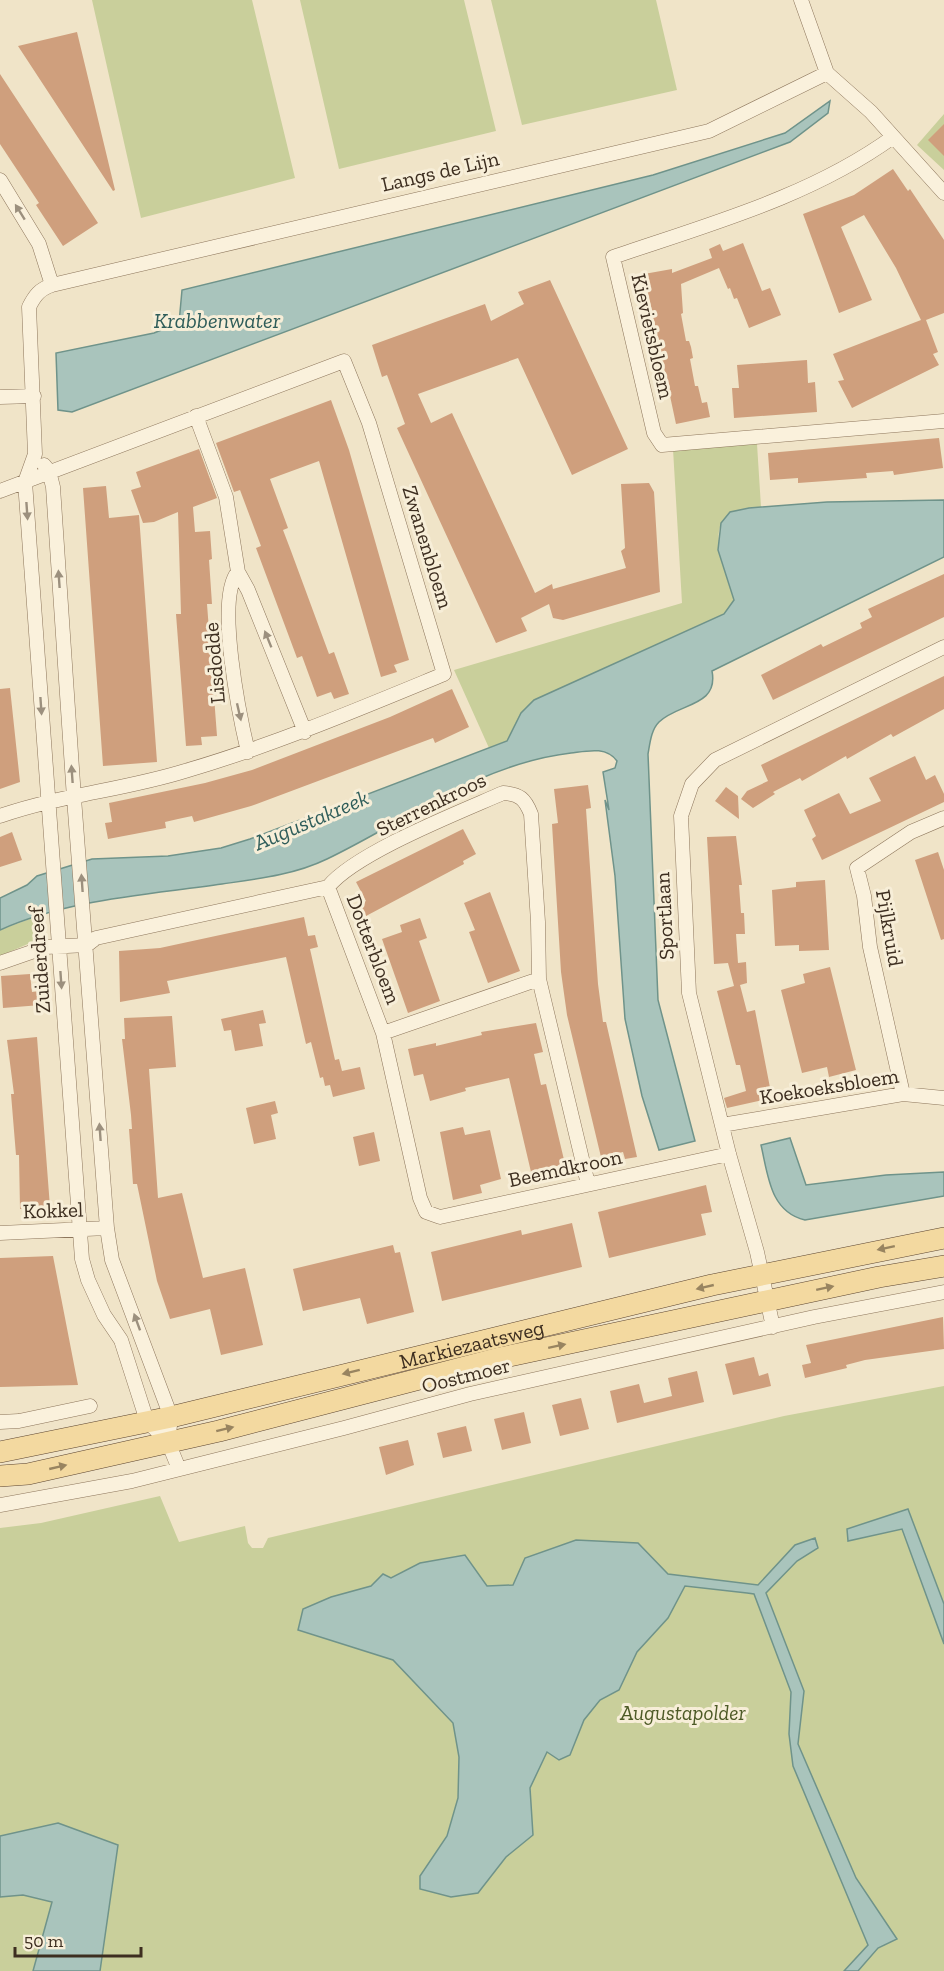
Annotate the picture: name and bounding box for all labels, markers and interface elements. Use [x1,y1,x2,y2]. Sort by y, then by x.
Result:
street label: Langs de Lijn [379,145,501,198]
one-way arrow [15,204,26,220]
street label: Kievietsbloem [626,271,680,401]
water label: Krabbenwater [154,307,281,334]
street label: Zwanenbloem [397,482,459,612]
one-way arrow [23,502,32,521]
one-way arrow [55,570,64,589]
street label: Lisdodde [198,621,230,705]
one-way arrow [263,630,272,648]
one-way arrow [36,696,45,715]
one-way arrow [234,702,244,721]
one-way arrow [67,764,77,783]
street label: Sterrenkroos [372,767,490,841]
water label: Augustakreek [249,784,373,857]
street label: Sportlaan [649,871,679,961]
one-way arrow [77,873,86,892]
street label: Pijlkruid [870,888,909,969]
street label: Dotterbloem [342,891,406,1007]
street label: Zuiderdreef [23,905,55,1014]
one-way arrow [57,971,66,990]
street label: Koekoeksbloem [758,1063,900,1109]
one-way arrow [96,1123,105,1142]
street label: Beemdkroon [506,1144,624,1192]
street label: Kokkel [22,1196,84,1224]
one-way arrow [877,1244,896,1253]
one-way arrow [696,1282,714,1292]
one-way arrow [815,1283,834,1293]
one-way arrow [132,1313,142,1331]
street label: Markiezaatsweg [397,1314,547,1373]
one-way arrow [548,1341,567,1350]
street label: Oostmoer [419,1352,513,1398]
one-way arrow [342,1368,360,1378]
one-way arrow [216,1424,235,1434]
one-way arrow [48,1462,67,1471]
park label: Augustapolder [619,1700,746,1725]
scale bar [15,1920,141,1958]
text: 50 m [24,1930,64,1952]

